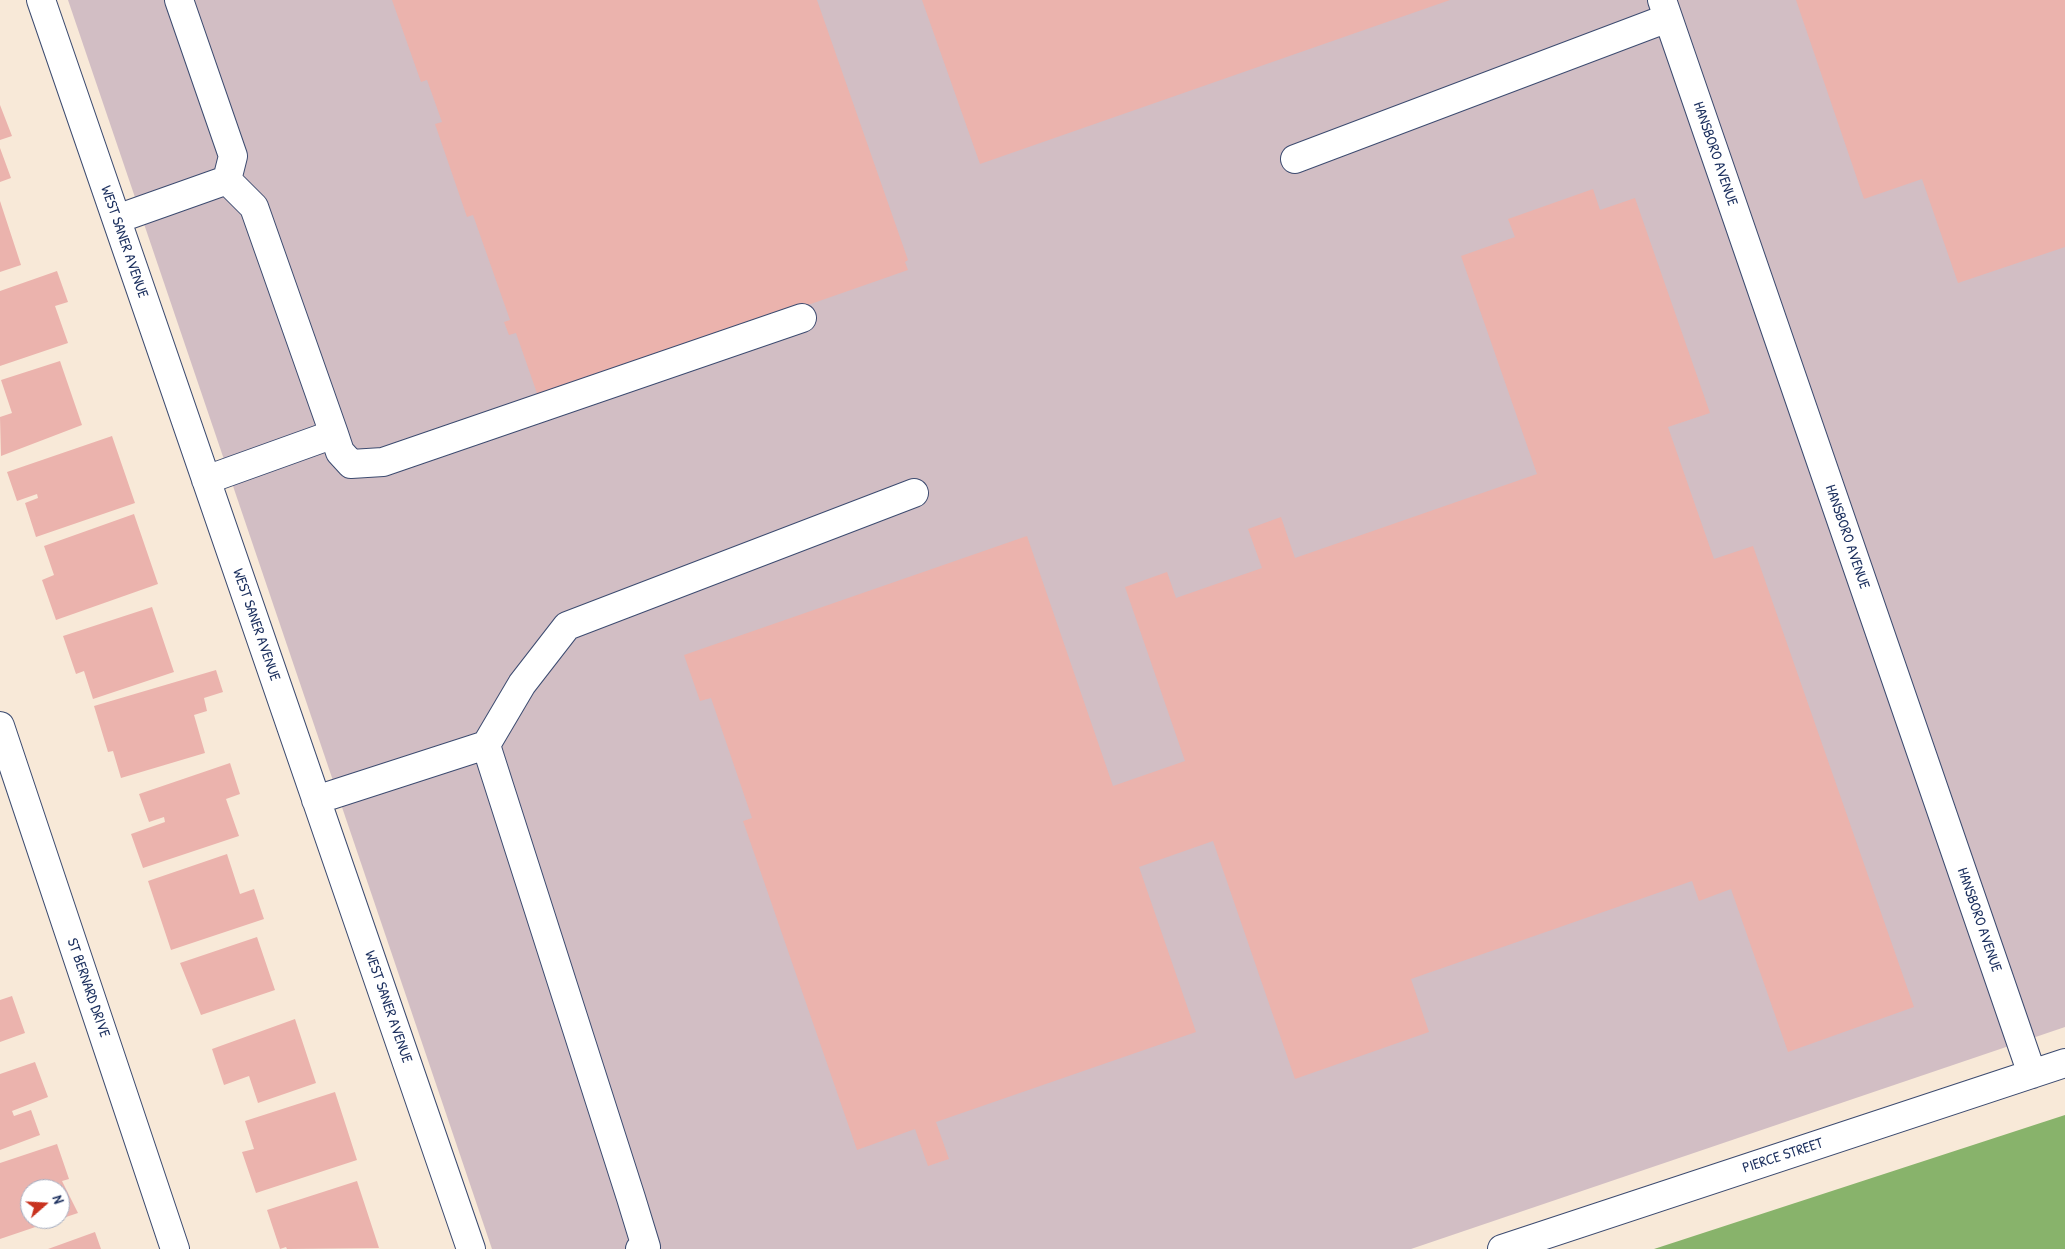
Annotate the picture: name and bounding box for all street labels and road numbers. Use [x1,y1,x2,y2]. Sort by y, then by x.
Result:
street label: HANSBORO AVENUE [1689,100,1741,208]
street label: WEST SANER AVENUE [96,184,152,300]
street label: HANSBORO AVENUE [1821,483,1873,591]
street label: WEST SANER AVENUE [228,567,284,683]
street label: HANSBORO AVENUE [1953,866,2005,974]
street label: ST BERNARD DRIVE [63,936,113,1040]
street label: WEST SANER AVENUE [360,949,416,1065]
street label: PIERCE STREET [1741,1135,1825,1177]

